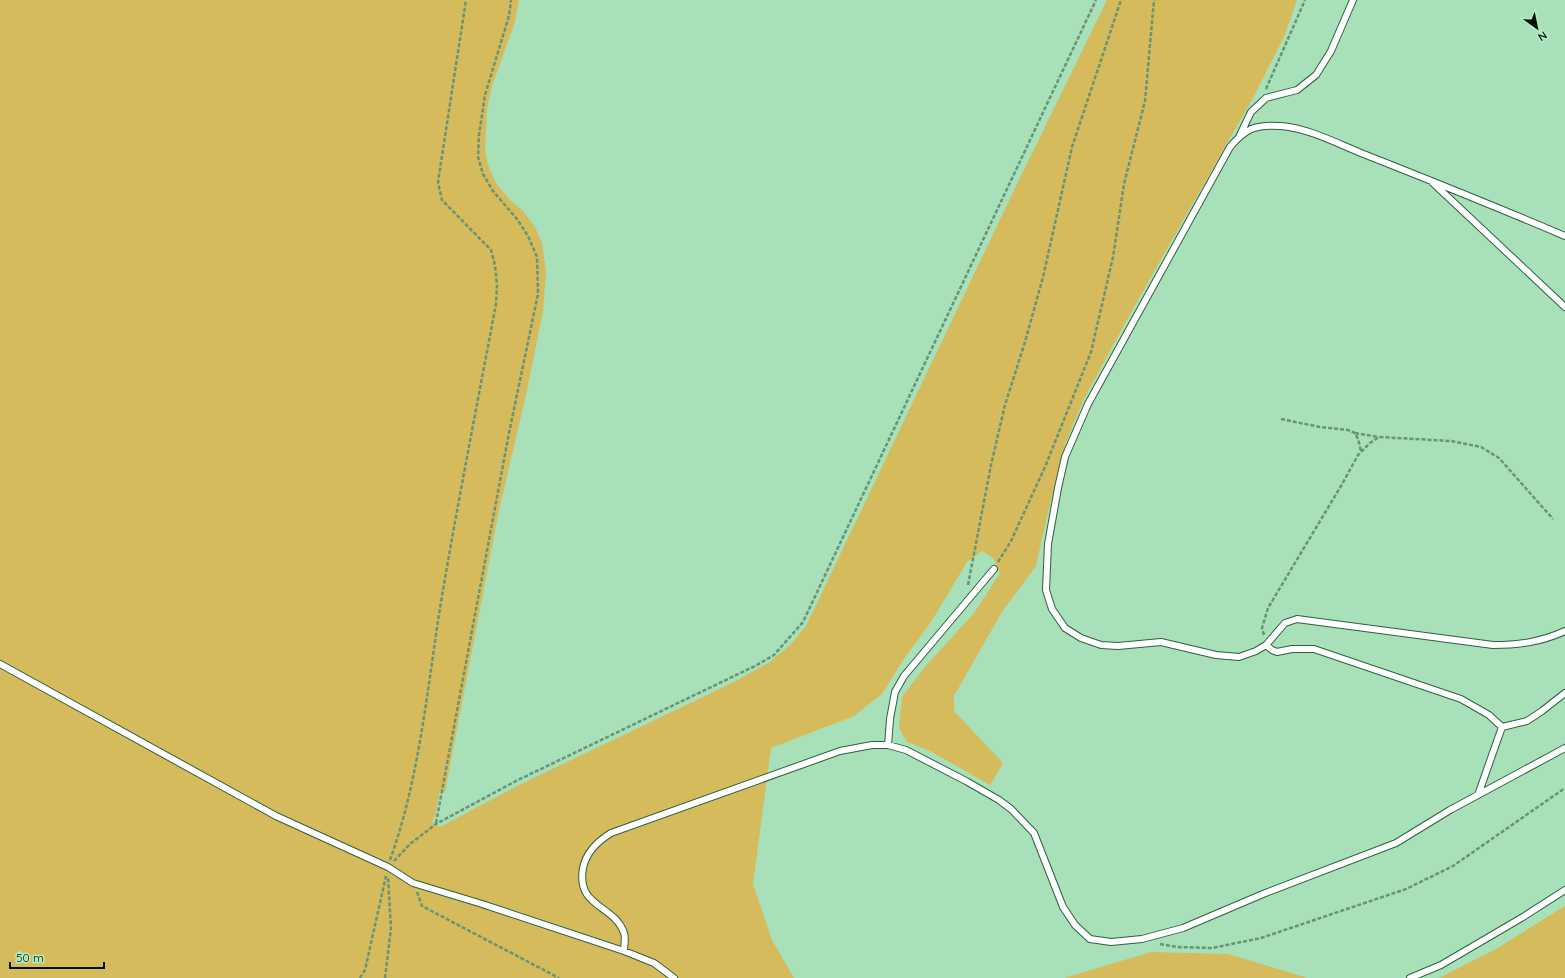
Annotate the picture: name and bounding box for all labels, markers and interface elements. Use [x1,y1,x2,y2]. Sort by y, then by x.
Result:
north arrow [1517,8,1557,48]
text: N [1535,28,1550,44]
scale bar [10,944,104,970]
text: 50 m [16,950,44,965]

